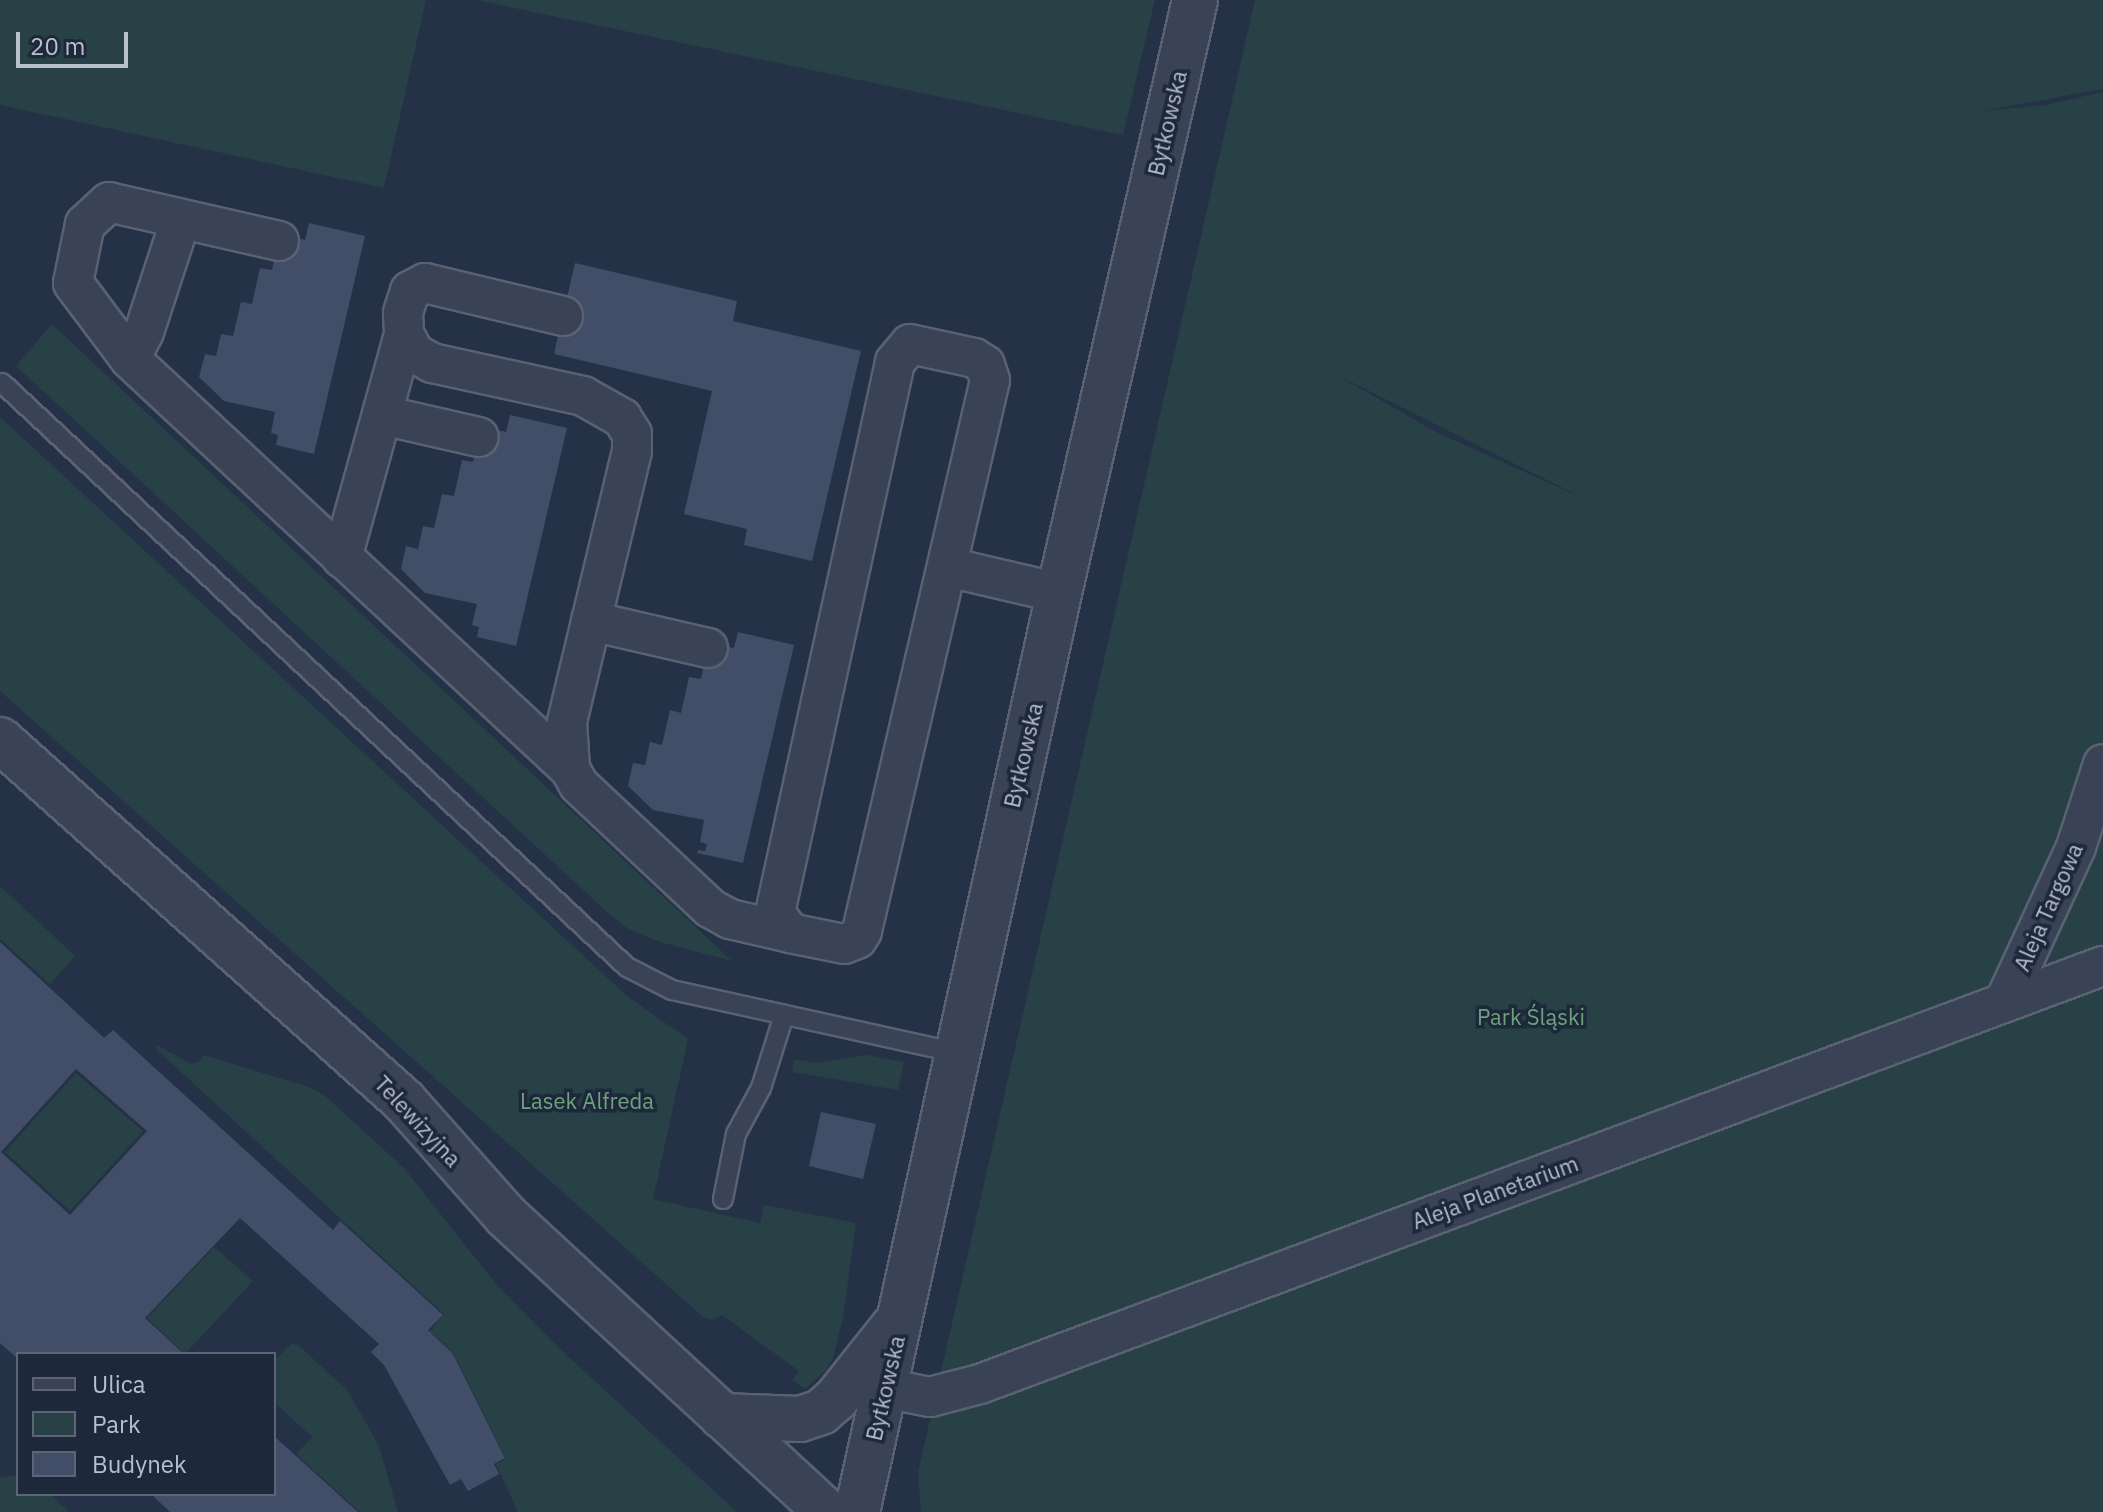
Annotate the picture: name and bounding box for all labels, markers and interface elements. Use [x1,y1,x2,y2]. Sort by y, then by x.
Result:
scale bar [20,16,132,66]
text: 20 m [30,30,85,62]
street label: Bytkowska [1142,68,1192,178]
street label: Bytkowska [998,700,1048,810]
street label: Aleja Targowa [2008,839,2088,975]
park label: Park Śląski [1477,1004,1585,1030]
street label: Telewizyjna [369,1070,467,1172]
park label: Lasek Alfreda [520,1088,654,1114]
street label: Aleja Planetarium [1408,1150,1582,1234]
street label: Bytkowska [860,1333,910,1443]
legend [16,1352,276,1496]
text: Ulica [92,1368,146,1400]
text: Park [92,1408,141,1440]
text: Budynek [92,1448,187,1480]

